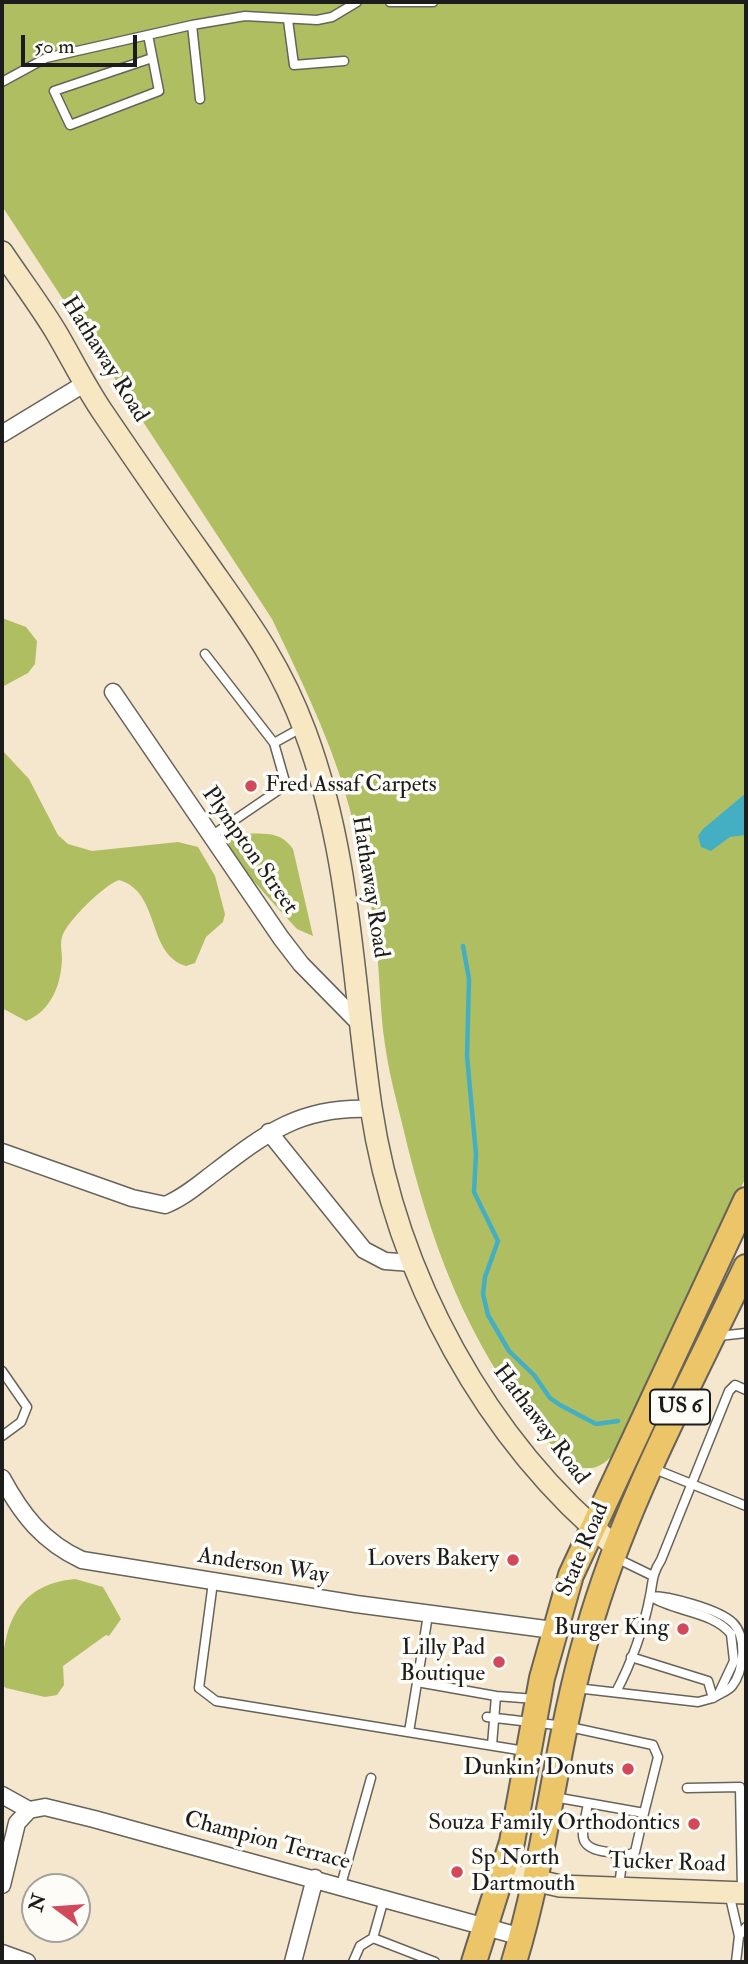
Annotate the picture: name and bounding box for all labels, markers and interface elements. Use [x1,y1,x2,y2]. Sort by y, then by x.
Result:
scale bar [24,21,140,65]
text: 50 m [34,33,75,60]
street label: Hathaway Road [54,292,154,428]
place label: Fred Assaf Carpets [265,772,437,800]
marker: Fred Assaf Carpets [243,778,259,794]
street label: Plympton Street [195,782,303,920]
street label: Hathaway Road [344,814,394,960]
street label: Hathaway Road [486,1359,594,1491]
road number: US 6 [650,1390,710,1424]
street label: State Road [552,1499,616,1601]
street label: Anderson Way [196,1543,330,1591]
place label: Lovers Bakery [367,1546,499,1574]
marker: Lovers Bakery [505,1552,521,1568]
place label: Burger King [554,1615,669,1643]
marker: Burger King [675,1621,691,1637]
place label: Lilly Pad Boutique [400,1635,485,1689]
marker: Lilly Pad Boutique [491,1654,507,1670]
place label: Dunkin' Donuts [463,1755,614,1783]
marker: Dunkin' Donuts [620,1761,636,1777]
street label: Champion Terrace [181,1807,353,1877]
place label: Souza Family Orthodontics [428,1810,680,1838]
marker: Souza Family Orthodontics [686,1816,702,1832]
place label: Sp North Dartmouth [471,1845,575,1899]
street label: Tucker Road [608,1848,726,1880]
marker: Sp North Dartmouth [449,1864,465,1880]
north arrow [21,1873,91,1943]
text: N [24,1891,52,1914]

